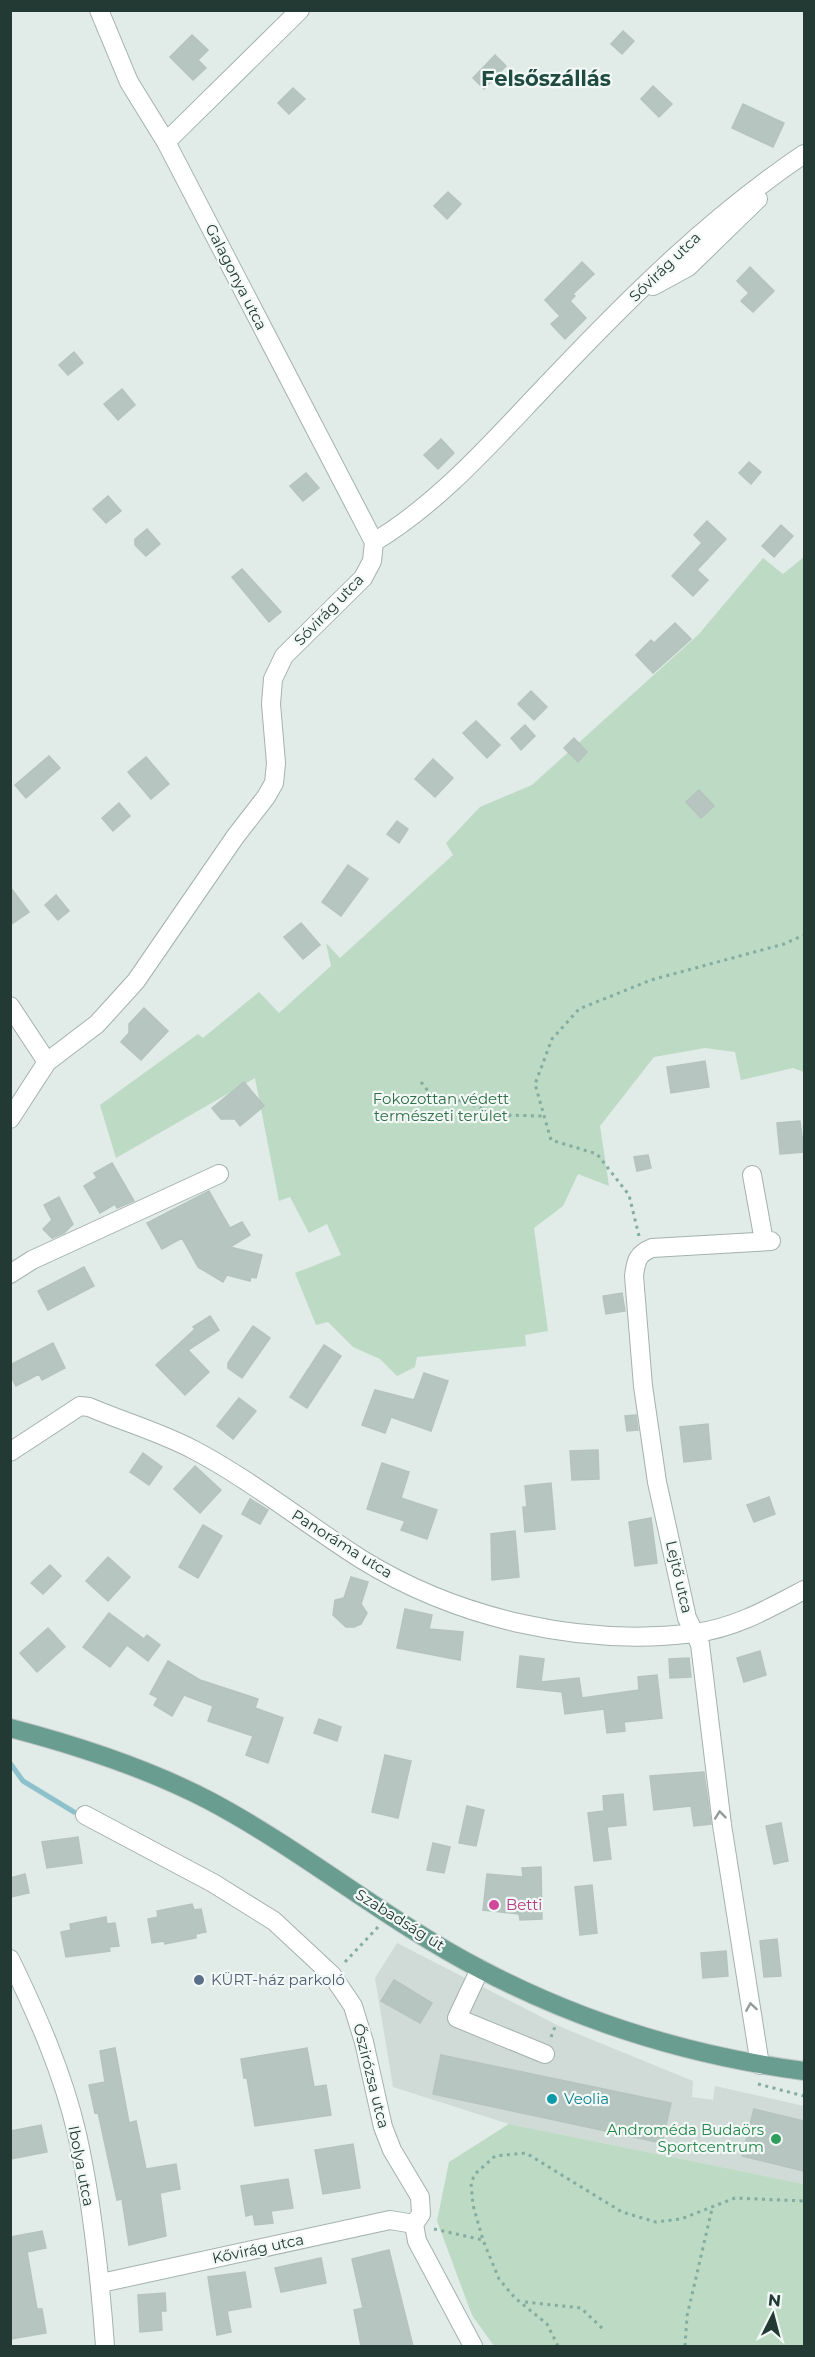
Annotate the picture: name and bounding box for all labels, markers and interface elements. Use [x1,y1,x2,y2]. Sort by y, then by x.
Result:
district label: Felsőszállás [481,66,611,91]
street label: Galagonya utca [201,220,271,333]
street label: Sóvirág utca [625,228,704,306]
street label: Sóvirág utca [290,570,368,649]
park label: Fokozottan védett természeti terület [373,1089,509,1125]
street label: Panoráma utca [288,1505,396,1582]
street label: Lejtő utca [662,1539,697,1615]
one-way arrow [715,1810,727,1819]
street label: Szabadság út [352,1885,448,1955]
place label: Betti [506,1895,542,1914]
marker: Betti [487,1898,501,1912]
place label: KÜRT-ház parkoló [211,1970,345,1989]
marker: KÜRT-ház parkoló [192,1973,206,1987]
one-way arrow [745,2003,758,2013]
street label: Őszirózsa utca [349,2021,394,2130]
place label: Veolia [564,2089,609,2108]
marker: Veolia [545,2092,559,2106]
place label: Androméda Budaörs Sportcentrum [607,2120,764,2156]
street label: Ibolya utca [64,2124,99,2208]
marker: Androméda Budaörs Sportcentrum [769,2132,783,2146]
street label: Kővirág utca [210,2230,306,2268]
north arrow [743,2285,803,2345]
text: N [767,2290,782,2311]

